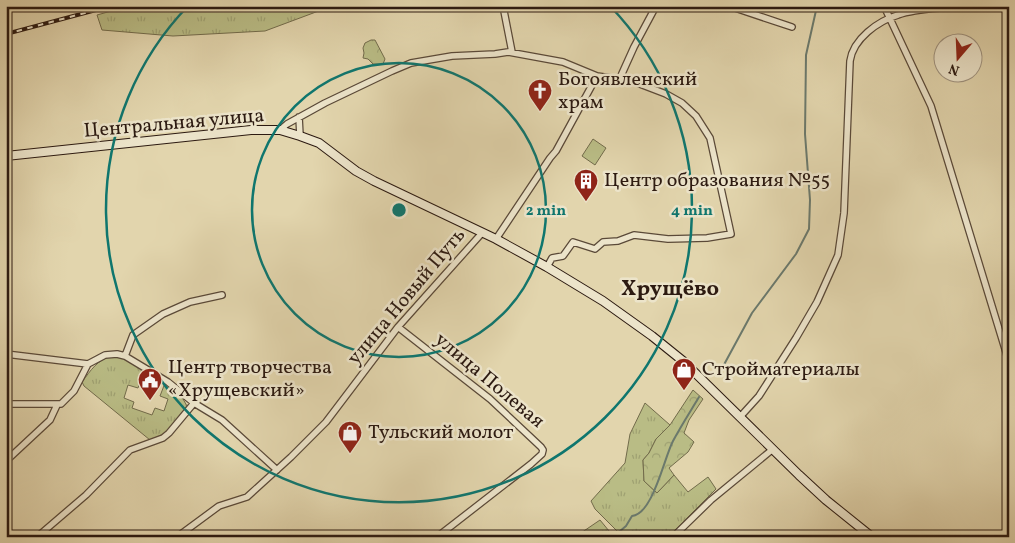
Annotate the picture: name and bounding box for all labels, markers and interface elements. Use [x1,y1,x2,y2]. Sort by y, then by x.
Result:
north arrow [932,32,982,82]
text: N [946,58,962,80]
place label: Богоявленский храм [558,66,697,117]
church icon: Богоявленский храм [527,78,553,112]
street label: Центральная улица [83,102,265,146]
place label: Центр образования №55 [604,167,830,195]
building icon: Центр образования №55 [573,168,599,202]
centre of rings [390,201,408,219]
text: 2 min [526,201,566,222]
text: 4 min [671,201,713,222]
street label: улица Новый Путь [341,222,473,372]
district label: Хрущёво [621,274,719,305]
street label: улица Полевая [428,327,550,435]
place label: Центр творчества «Хрущевский» [168,354,332,405]
place label: Стройматериалы [702,356,860,384]
shop icon: Стройматериалы [671,357,697,391]
public building icon: Центр творчества «Хрущевский» [137,367,163,401]
place label: Тульский молот [368,419,513,447]
shop icon: Тульский молот [337,420,363,454]

